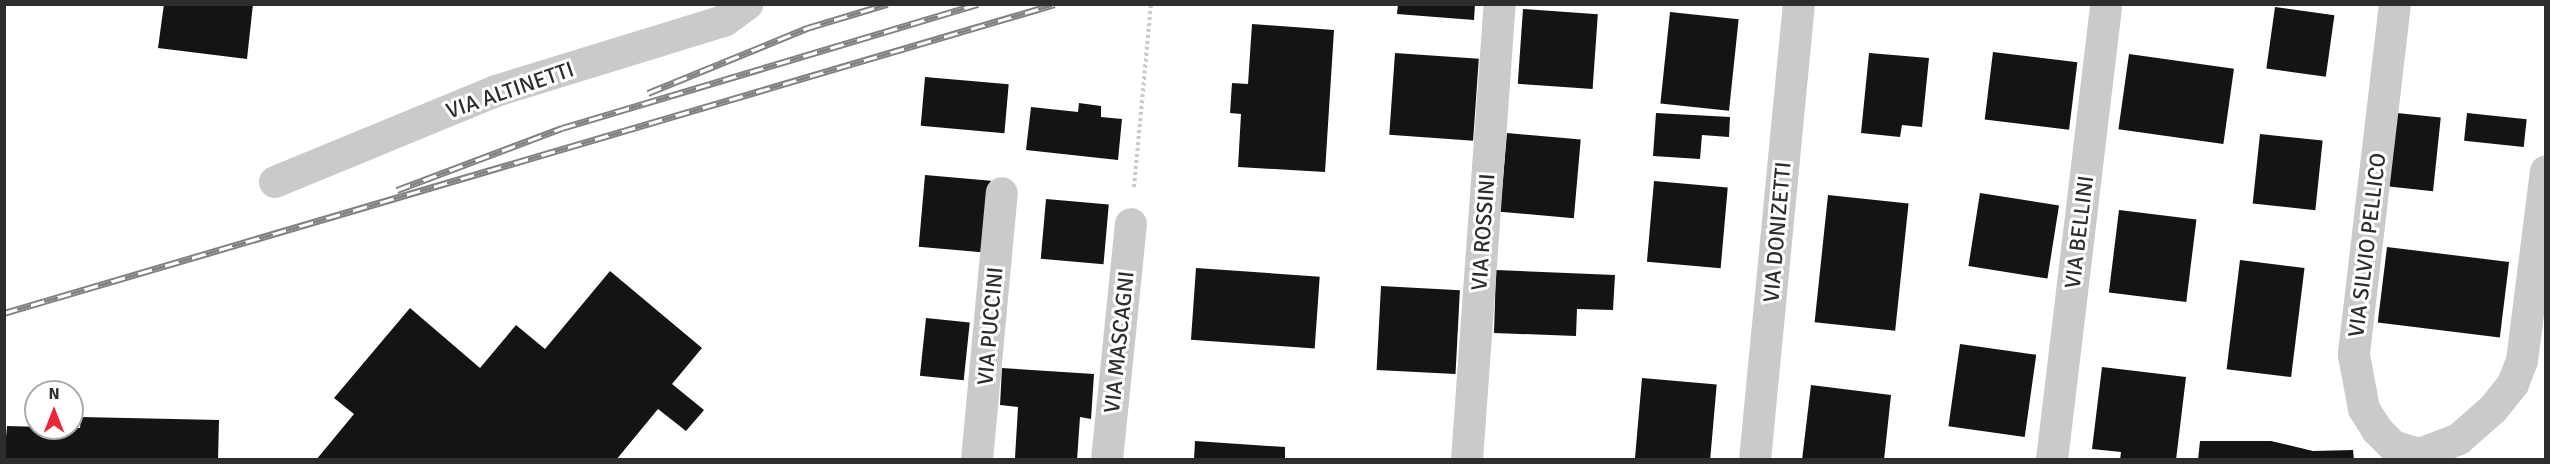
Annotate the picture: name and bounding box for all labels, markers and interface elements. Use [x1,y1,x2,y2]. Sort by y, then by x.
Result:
street label: VIA ALTINETTI [443,56,577,124]
street label: VIA SILVIO PELLICO [2343,151,2391,339]
street label: VIA DONIZETTI [1758,161,1796,303]
street label: VIA ROSSINI [1466,173,1500,291]
street label: VIA BELLINI [2059,174,2099,290]
street label: VIA PUCCINI [972,266,1008,386]
street label: VIA MASCAGNI [1098,270,1140,414]
north arrow [24,380,84,440]
text: N [48,384,60,404]

